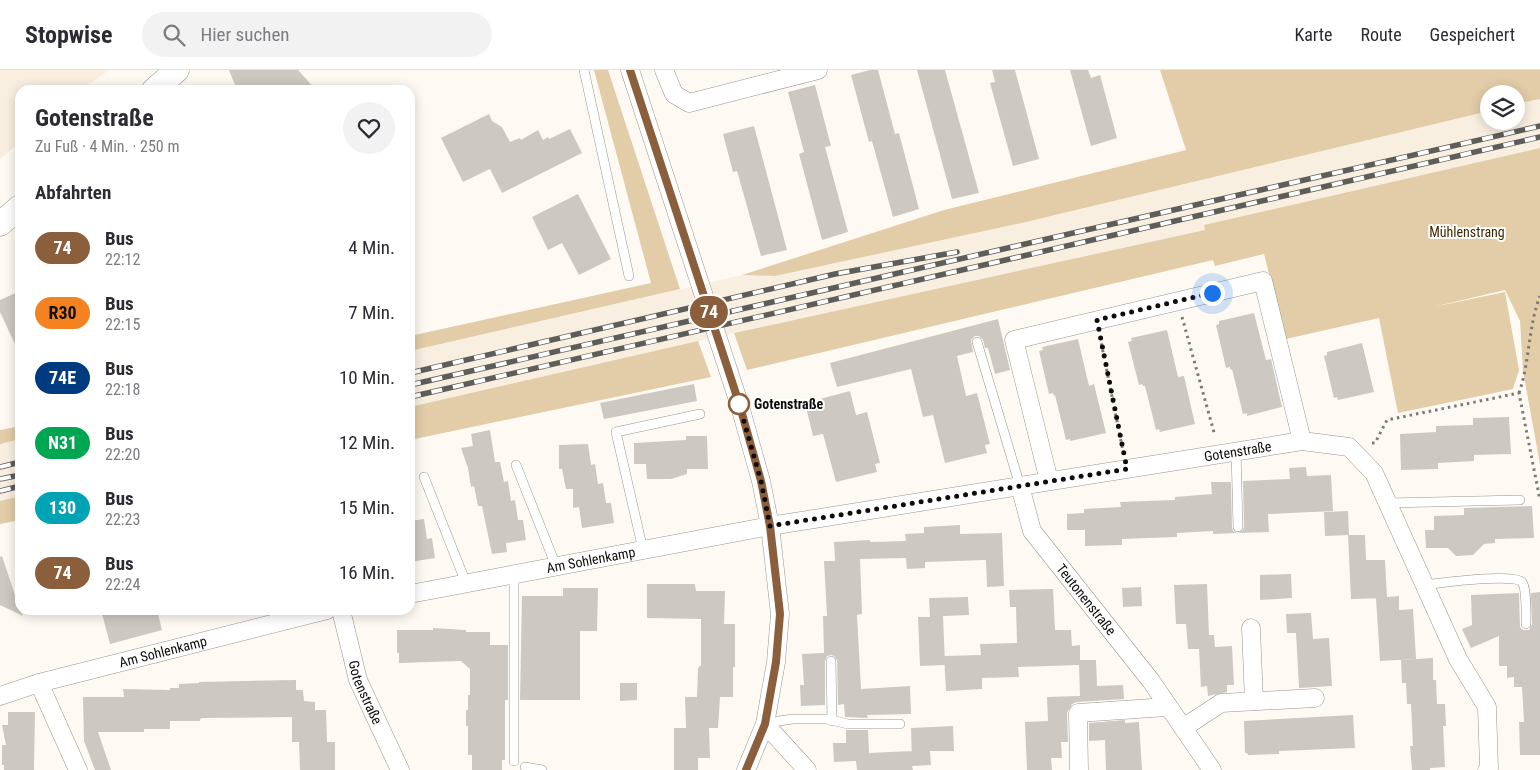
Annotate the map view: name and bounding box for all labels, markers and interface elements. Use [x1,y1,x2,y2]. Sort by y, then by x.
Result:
search box [142,12,492,57]
text: Stopwise [25,21,112,49]
icon: search [160,21,188,49]
text: Hier suchen [200,23,290,46]
text: Karte [1294,24,1333,45]
text: Route [1361,24,1402,45]
text: Gespeichert [1430,24,1515,45]
map controls [1480,85,1525,130]
button: layers [1480,85,1525,130]
button: heart [343,102,395,154]
text: Gotenstraße [35,104,154,132]
text: Zu Fuß · 4 Min. · 250 m [35,137,179,156]
text: Abfahrten [35,181,111,204]
park label: Mühlenstrang [1429,224,1505,240]
text: Bus [105,227,134,250]
text: 4 Min. [348,236,395,259]
text: 74 [53,237,72,258]
text: 22:12 [105,250,140,269]
your location [1200,281,1225,306]
text: Bus [105,292,134,315]
line badge: 74 [686,296,732,328]
text: 7 Min. [348,301,395,324]
text: 74 [700,301,718,322]
text: R30 [48,302,77,323]
text: 22:15 [105,315,140,334]
text: Bus [105,357,134,380]
text: 10 Min. [339,366,395,389]
text: 74E [49,367,76,388]
text: 22:18 [105,380,140,399]
marker: Gotenstraße [728,393,750,415]
place label: Gotenstraße [754,396,824,412]
text: Bus [105,422,134,445]
text: 12 Min. [339,431,395,454]
text: N31 [48,432,77,453]
street label: Gotenstraße [1203,438,1273,465]
text: 22:20 [105,445,140,464]
text: Bus [105,487,134,510]
text: 15 Min. [339,496,395,519]
text: 130 [49,497,76,518]
text: 22:23 [105,510,140,529]
street label: Am Sohlenkamp [545,544,637,576]
text: Bus [105,552,134,575]
text: 16 Min. [339,561,395,584]
street label: Teutonenstraße [1053,561,1120,639]
text: 74 [53,562,72,583]
text: 22:24 [105,575,140,594]
street label: Am Sohlenkamp [117,633,209,670]
street label: Gotenstraße [346,659,386,727]

